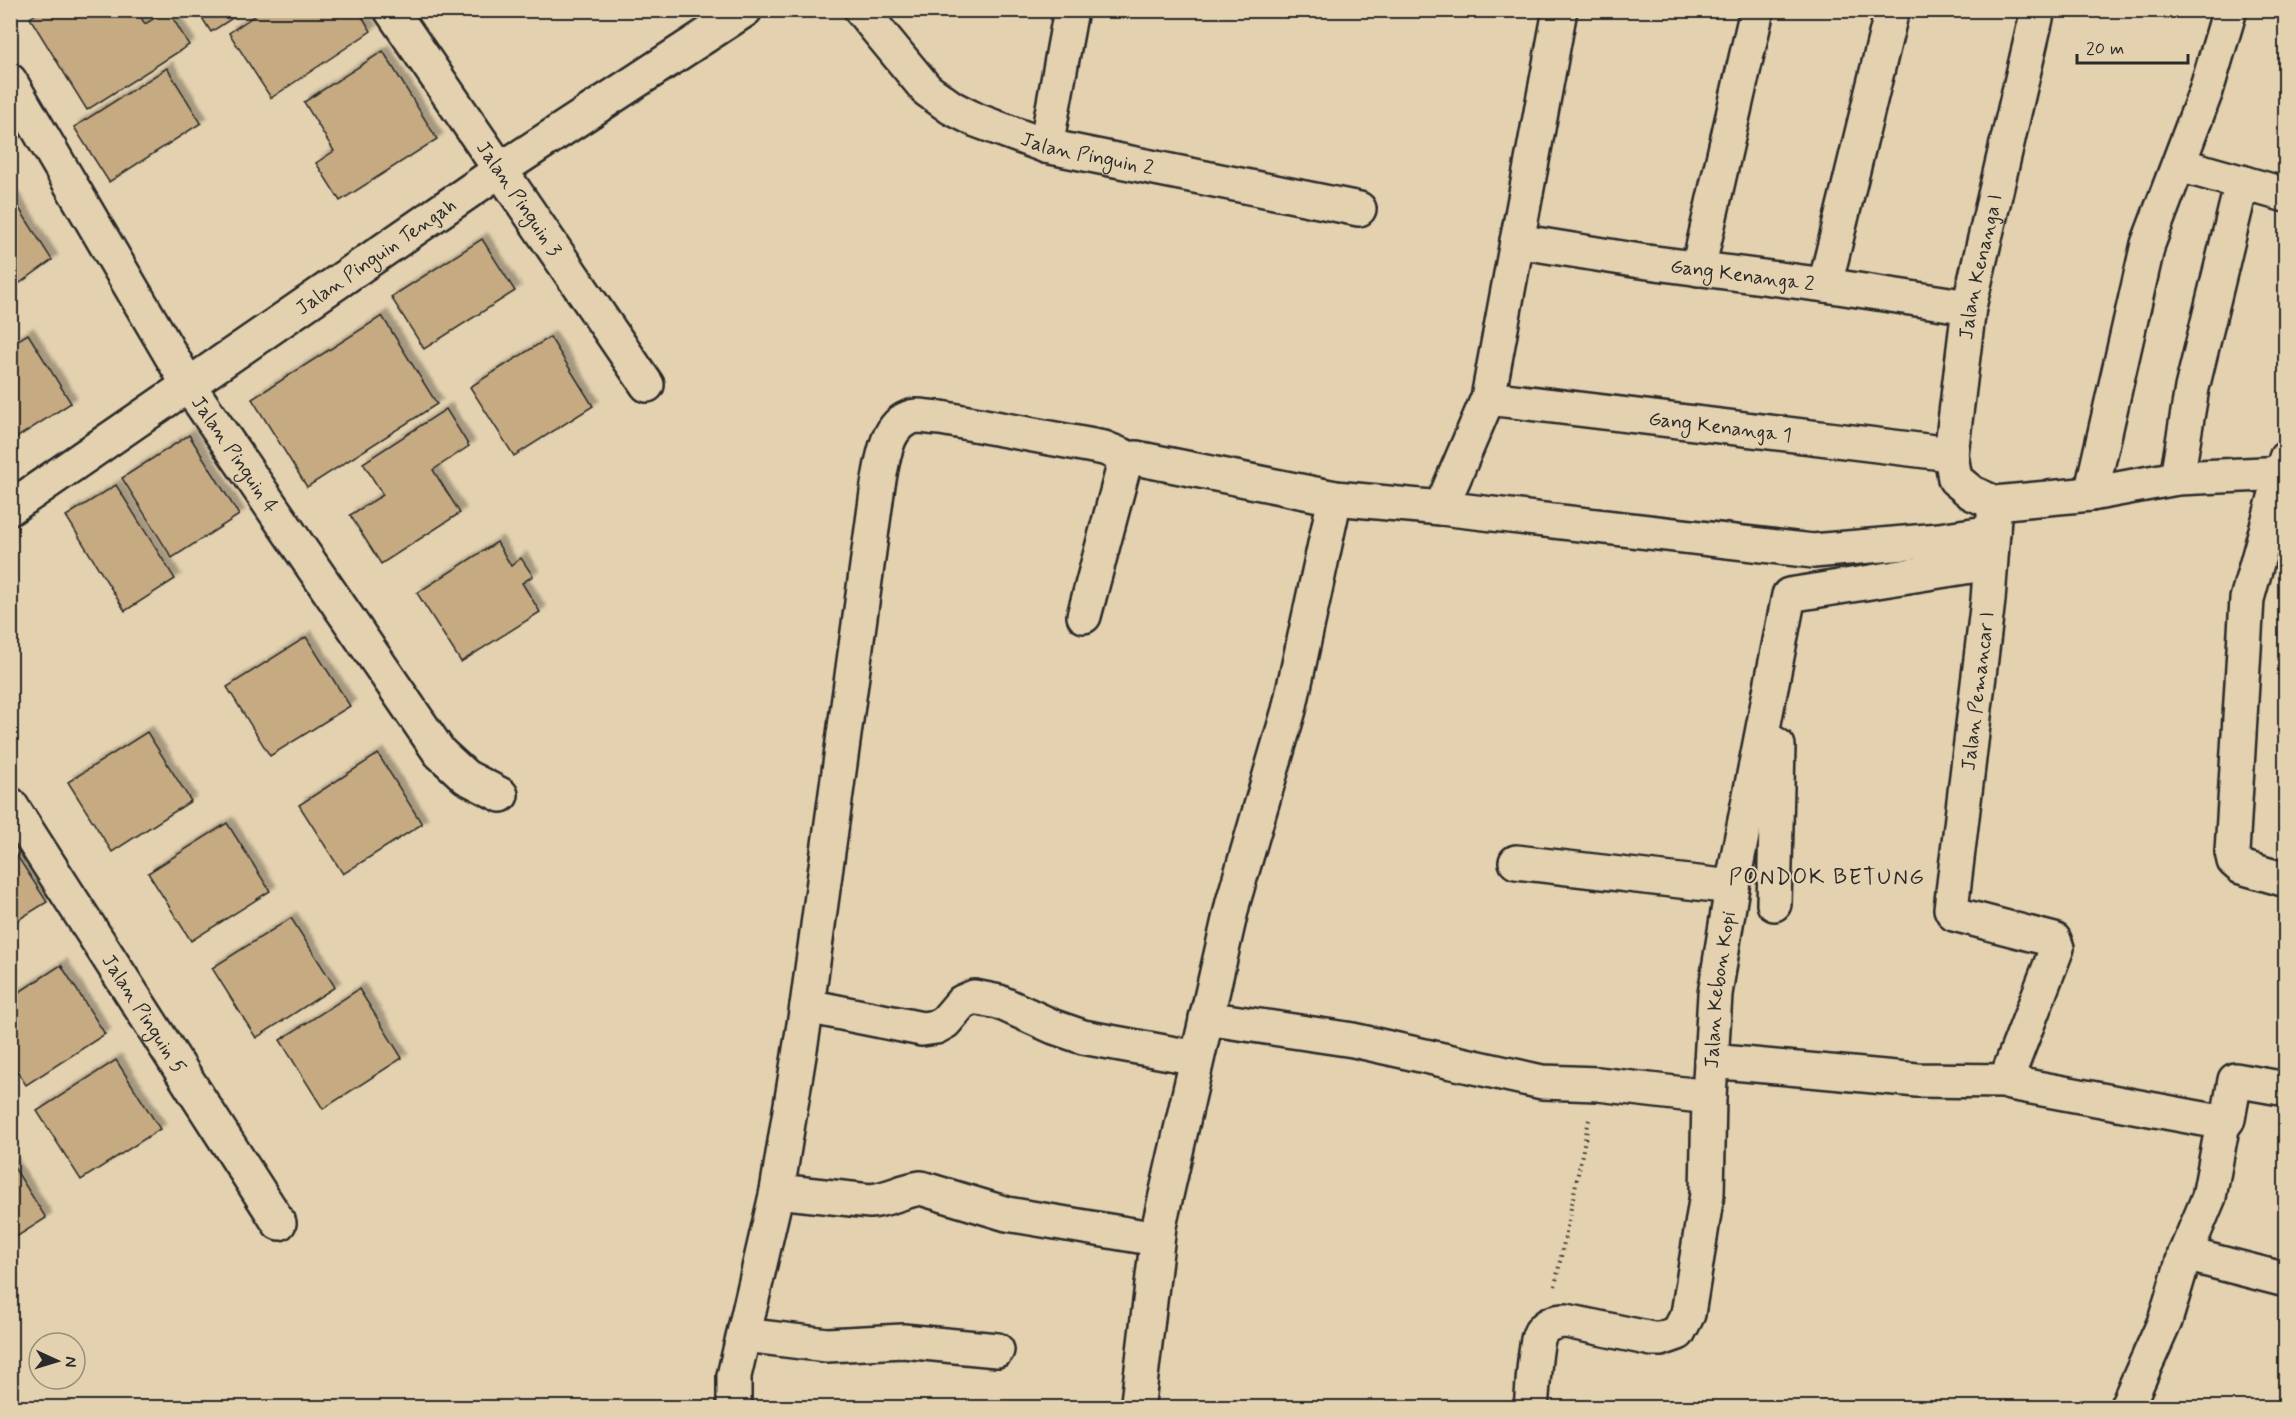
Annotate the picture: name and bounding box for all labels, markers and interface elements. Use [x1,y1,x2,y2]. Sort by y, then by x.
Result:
scale bar [2077,27,2188,65]
text: 20 m [2086,37,2124,61]
street label: Jalan Pinguin 2 [1017,126,1156,182]
street label: Jalan Pinguin 3 [469,136,567,262]
street label: Jalan Pinguin Tengah [291,192,462,322]
street label: Jalan Kenanga I [1953,192,2010,341]
street label: Gang Kenanga 2 [1669,253,1816,299]
street label: Jalan Pinguin 4 [184,391,284,519]
street label: Gang Kenanga 1 [1647,406,1793,450]
street label: Jalan Pemancar I [1955,610,2002,772]
district label: PONDOK BETUNG [1729,864,1925,892]
street label: Jalan Kebon Kopi [1699,909,1743,1069]
street label: Jalan Pinguin 5 [95,949,192,1079]
north arrow [27,1331,87,1391]
text: N [60,1356,81,1368]

